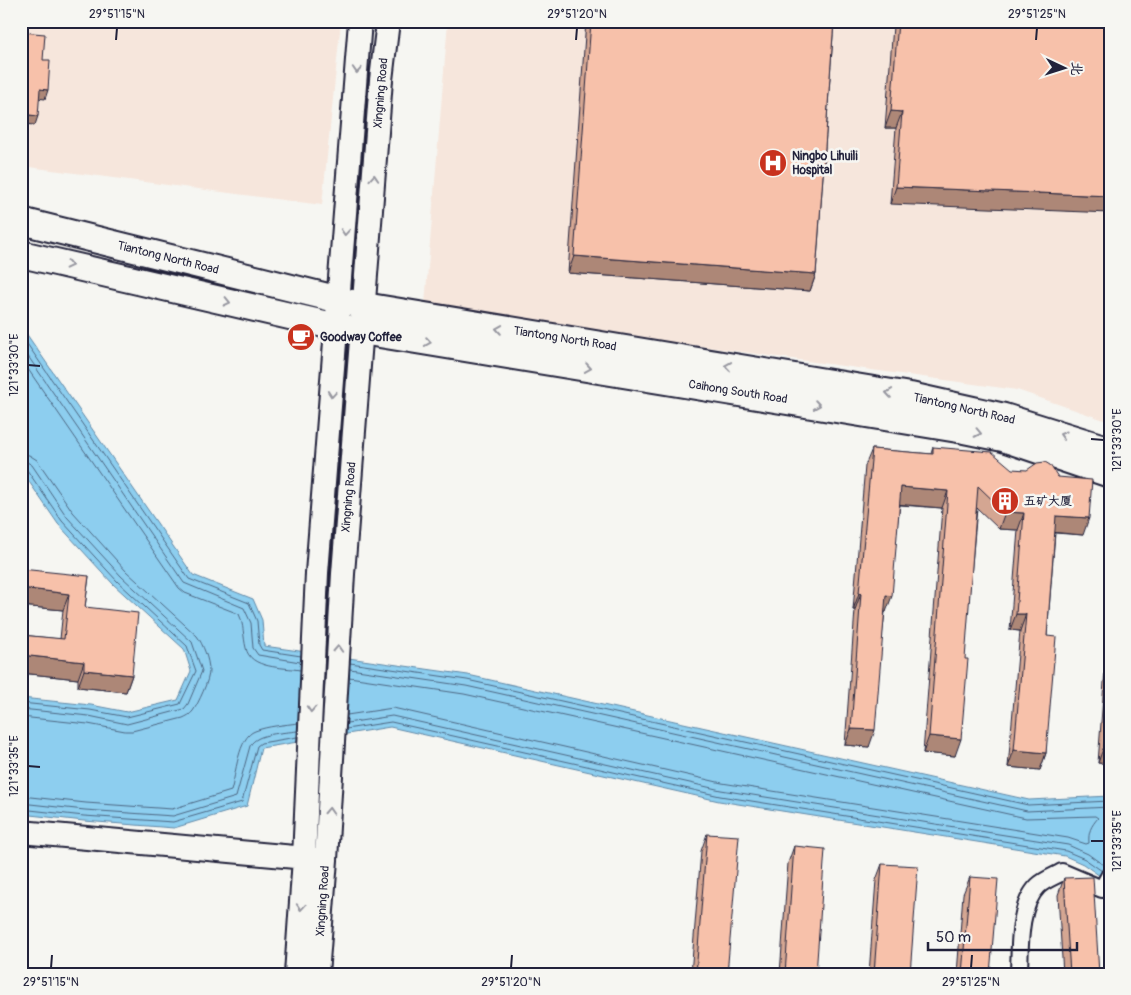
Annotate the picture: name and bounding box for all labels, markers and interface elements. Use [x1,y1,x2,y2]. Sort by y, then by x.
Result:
text: 29°51'15"N [89,7,145,22]
text: 29°51'20"N [547,7,607,22]
text: 29°51'25"N [1008,7,1066,22]
north arrow [1038,42,1088,92]
street label: Xingning Road [370,57,392,129]
text: 北 [1068,61,1085,76]
one-way arrow [351,66,362,74]
hospital icon: Ningbo Lihuili Hospital [758,148,788,178]
place label: Ningbo Lihuili Hospital [792,149,858,178]
one-way arrow [368,173,379,181]
one-way arrow [339,228,350,236]
street label: Tiantong North Road [116,238,220,278]
one-way arrow [64,259,73,270]
one-way arrow [223,296,232,307]
cafe icon: Goodway Coffee [286,322,316,352]
street label: Tiantong North Road [512,323,618,355]
one-way arrow [494,324,503,334]
place label: Goodway Coffee [320,330,403,345]
text: 121°33'30"E [7,333,22,397]
one-way arrow [423,336,432,346]
one-way arrow [584,362,592,372]
one-way arrow [724,362,733,372]
street label: Caihong South Road [687,377,789,407]
one-way arrow [884,388,893,398]
one-way arrow [327,390,338,398]
street label: Tiantong North Road [912,390,1016,428]
one-way arrow [813,400,822,410]
text: 121°33'30"E [1110,408,1125,472]
one-way arrow [973,427,982,437]
one-way arrow [1060,431,1068,441]
street label: Xingning Road [338,461,360,533]
building icon: 五矿大厦 [990,486,1020,516]
place label: 五矿大厦 [1024,494,1072,509]
one-way arrow [333,644,344,652]
one-way arrow [306,705,317,713]
text: 121°33'35"E [7,735,22,797]
one-way arrow [323,807,334,815]
text: 121°33'35"E [1110,810,1125,872]
street label: Xingning Road [313,865,333,937]
one-way arrow [295,903,306,911]
scale bar [928,920,1077,952]
text: 50 m [936,928,971,947]
text: 29°51'15"N [23,975,79,990]
text: 29°51'20"N [481,975,541,990]
text: 29°51'25"N [942,975,1000,990]

